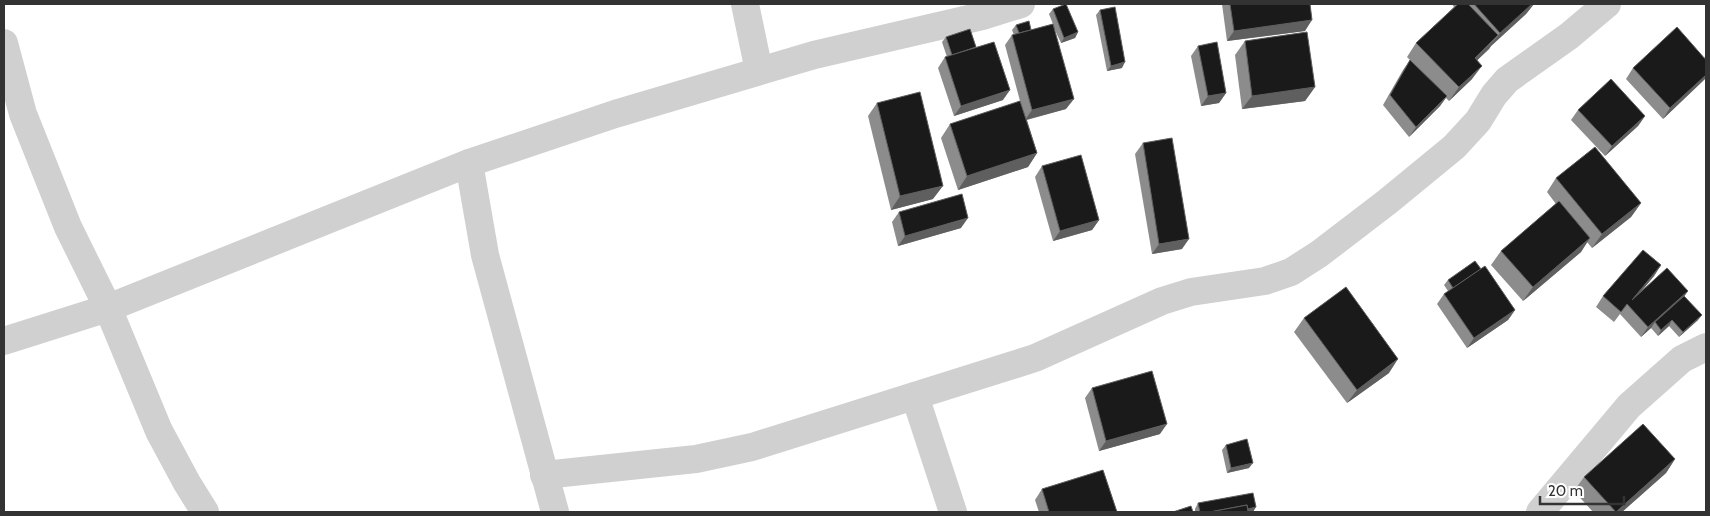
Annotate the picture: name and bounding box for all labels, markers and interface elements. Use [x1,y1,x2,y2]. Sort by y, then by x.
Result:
scale bar [1540,474,1624,506]
text: 20 m [1548,482,1583,500]

